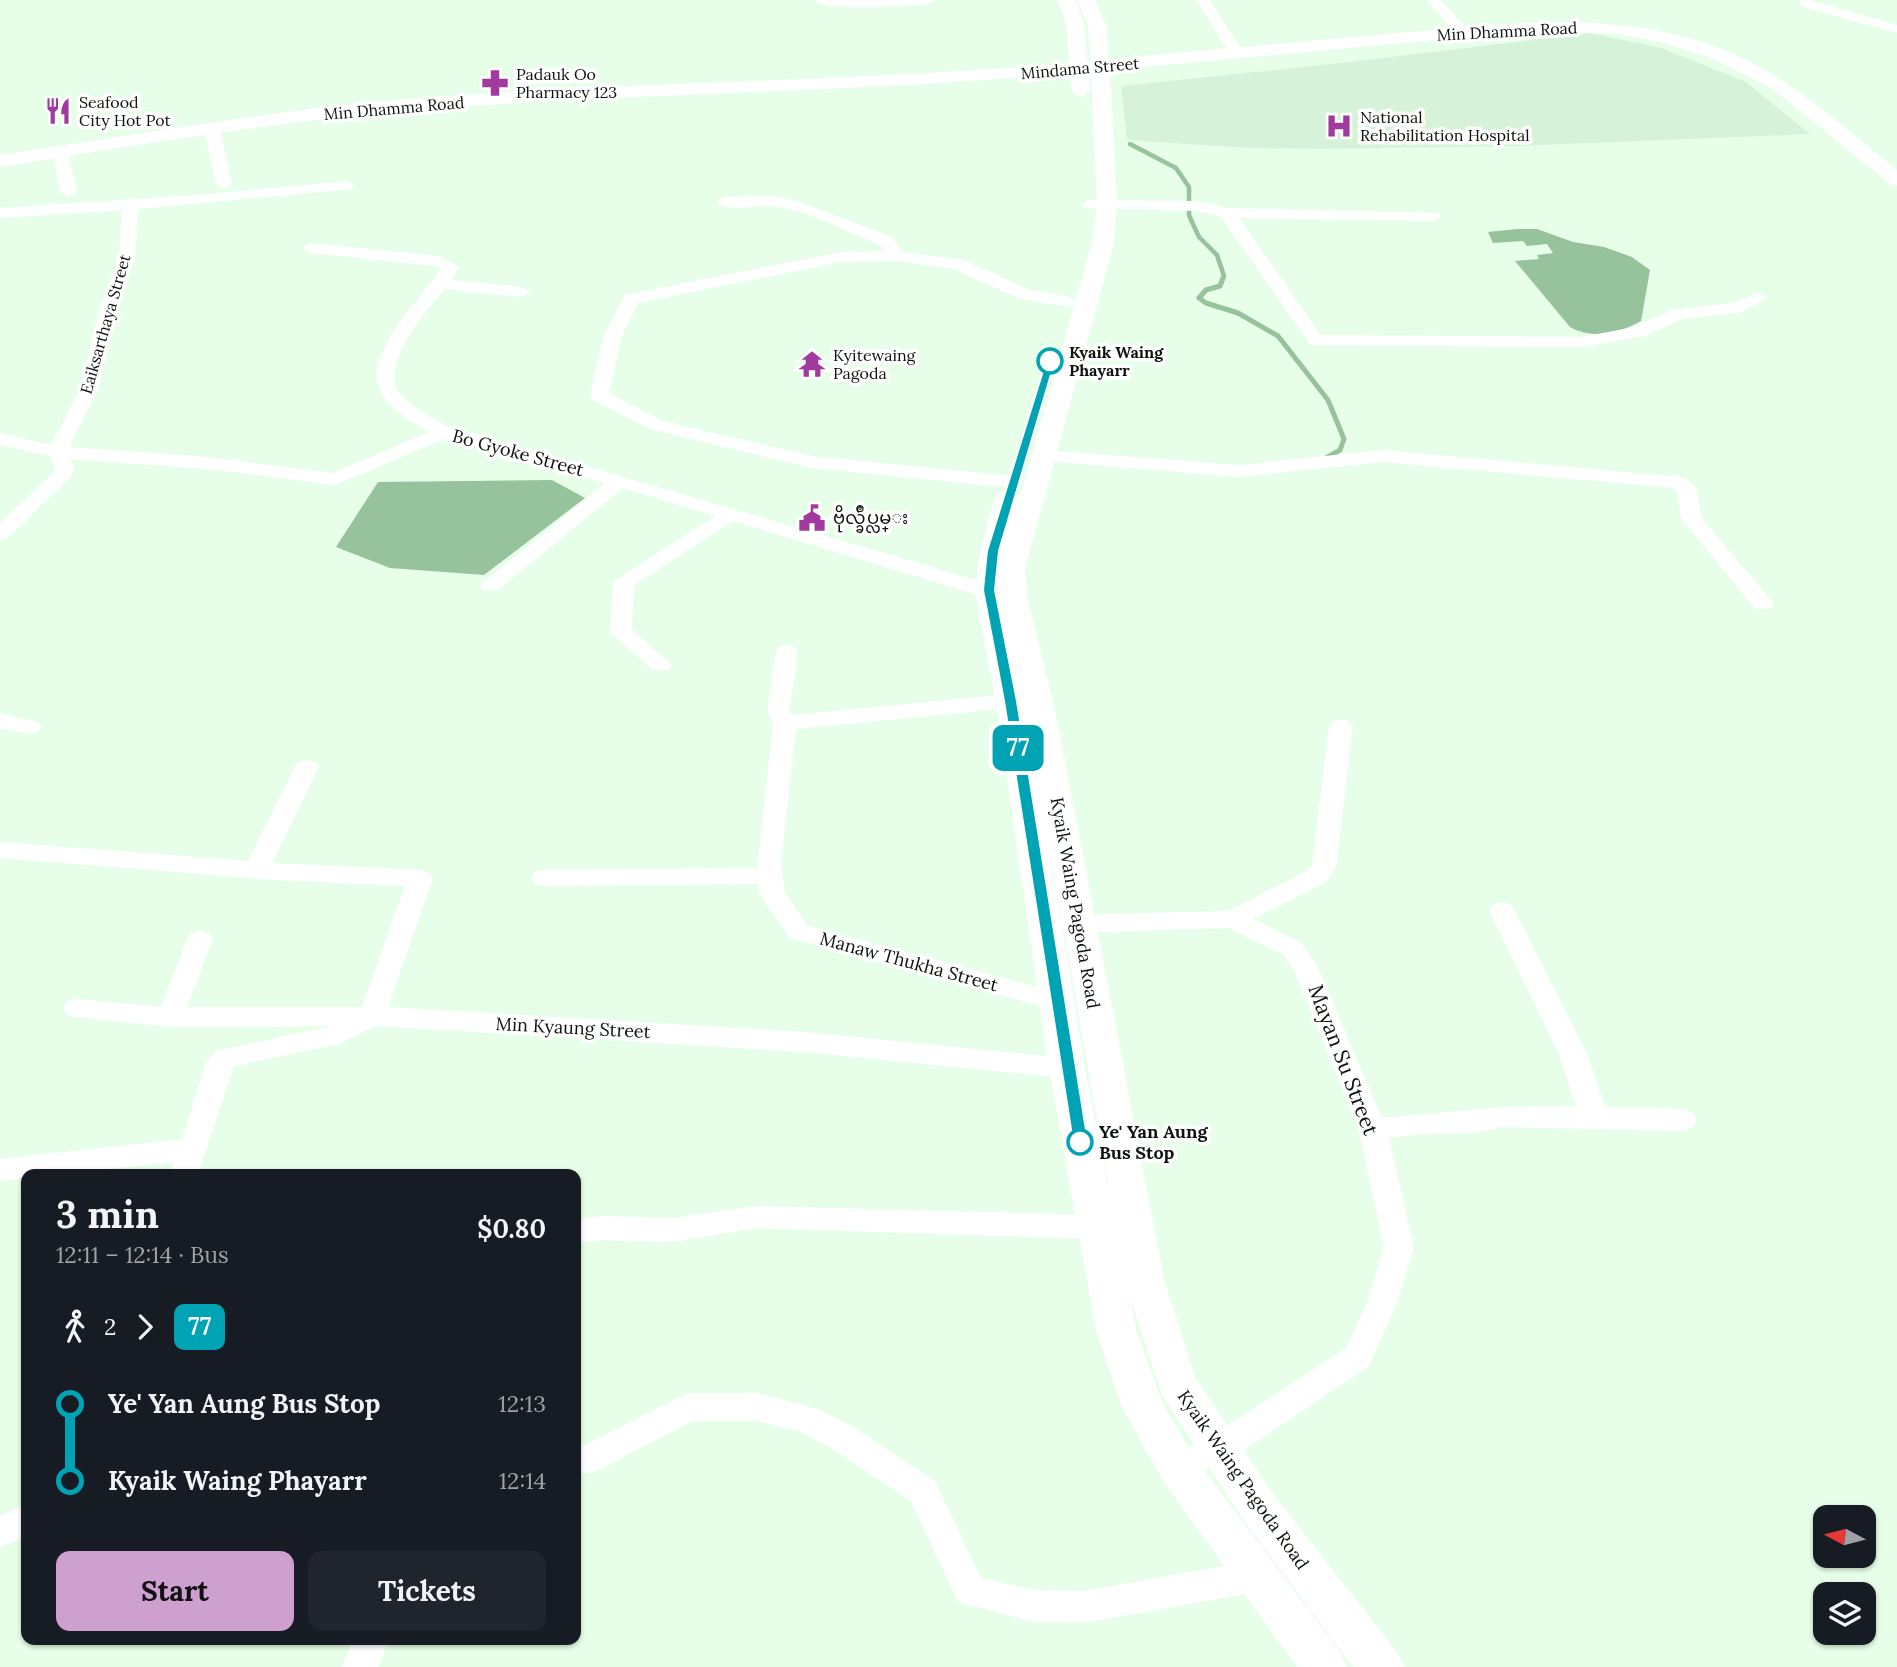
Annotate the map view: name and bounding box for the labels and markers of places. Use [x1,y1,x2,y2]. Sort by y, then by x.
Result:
place label: Padauk Oo Pharmacy 123 [516,64,617,102]
pharmacy icon: Padauk Oo Pharmacy 123 [480,68,510,98]
place label: Seafood City Hot Pot [79,92,172,130]
restaurant icon: Seafood City Hot Pot [43,96,73,126]
place label: National Rehabilitation Hospital [1360,107,1530,145]
hospital icon: National Rehabilitation Hospital [1324,111,1354,141]
place label: Kyaik Waing Phayarr [1069,342,1164,380]
place label: Kyitewaing Pagoda [833,345,917,383]
marker: Kyaik Waing Phayarr [1037,348,1063,374]
temple icon: Kyitewaing Pagoda [797,349,827,379]
public building icon: ဗိုလ္ခ်ဳပ္လမ္း [797,503,827,533]
place label: ဗိုလ္ခ်ဳပ္လမ္း [833,504,908,533]
place label: Ye' Yan Aung Bus Stop [1099,1120,1208,1164]
marker: Ye' Yan Aung Bus Stop [1067,1129,1093,1155]

